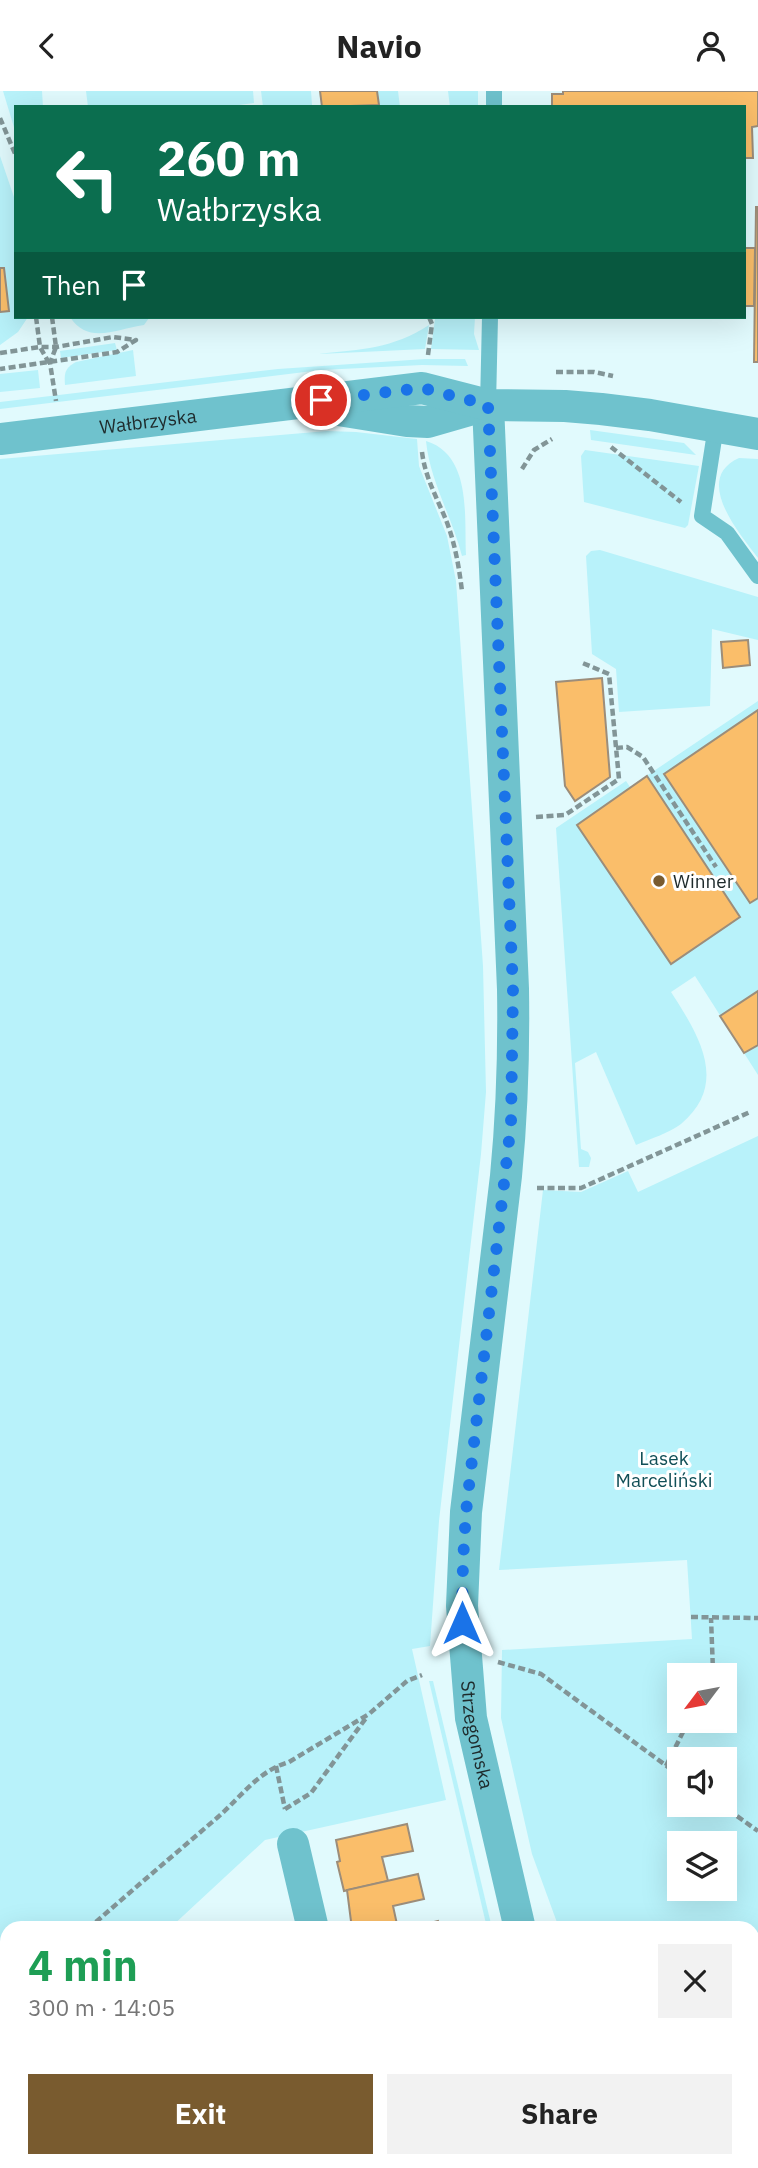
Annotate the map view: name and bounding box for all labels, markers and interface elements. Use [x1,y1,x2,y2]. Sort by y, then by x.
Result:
text: Navio [336,25,422,67]
icon: back [28,27,66,65]
icon: person [692,27,730,65]
text: 260 m [157,126,301,189]
icon: left [42,133,133,224]
text: Wałbrzyska [157,188,322,230]
icon: arrive [115,266,153,304]
text: Then [42,268,101,302]
pin [291,370,351,430]
icon: arrive [302,381,340,419]
street label: Wałbrzyska [98,403,198,439]
place label: Winner [673,869,734,893]
marker: Winner [651,873,667,889]
park label: Lasek Marceliński [615,1446,713,1492]
position arrow [425,1586,499,1660]
north arrow [667,1663,737,1733]
map controls [667,1663,737,1901]
street label: Strzegomska [456,1679,499,1791]
button: sound [667,1747,737,1817]
button: layers [667,1831,737,1901]
text: 4 min [28,1938,138,1993]
button: close [658,1944,732,2018]
text: 300 m · 14:05 [28,1992,175,2022]
button: Exit [28,2074,373,2154]
button: Share [387,2074,732,2154]

